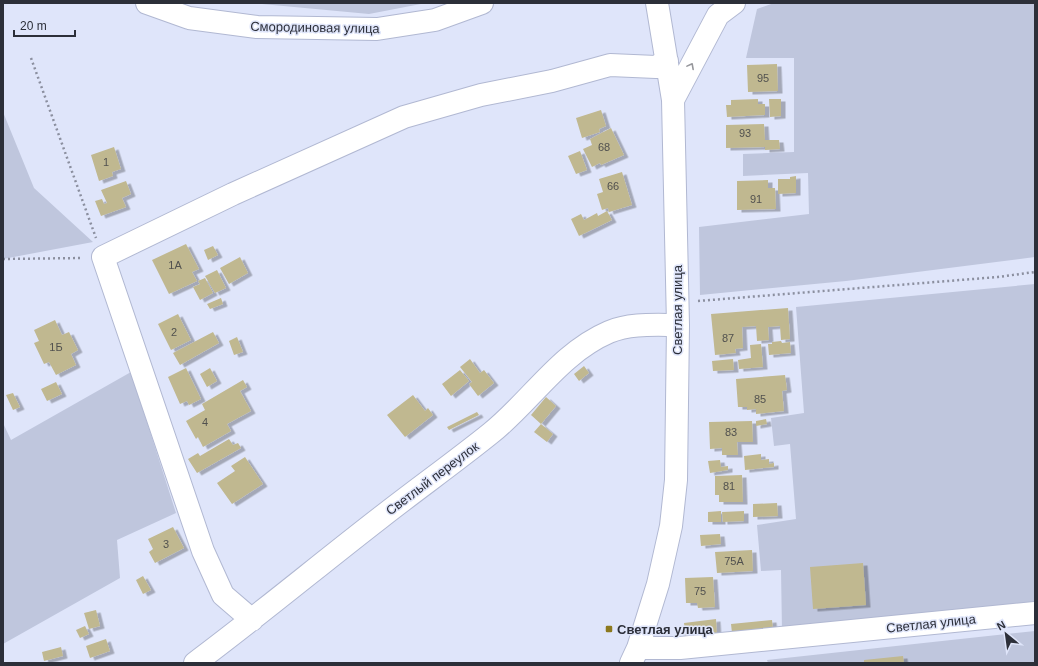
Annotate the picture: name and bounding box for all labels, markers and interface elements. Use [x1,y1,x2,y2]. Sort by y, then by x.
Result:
scale bar [14,12,75,38]
text: 20 m [20,19,47,33]
street label: Смородиновая улица [250,19,381,36]
one-way arrow [687,63,694,70]
house number: 95 [757,72,769,84]
house number: 93 [739,127,751,139]
house number: 68 [598,141,610,153]
house number: 1 [103,156,109,168]
house number: 66 [607,180,619,192]
house number: 91 [750,193,762,205]
house number: 1А [168,259,182,271]
street label: Светлая улица [670,264,685,355]
house number: 2 [171,326,177,338]
house number: 87 [722,332,734,344]
house number: 1Б [49,341,63,353]
house number: 85 [754,393,766,405]
house number: 4 [202,416,208,428]
house number: 83 [725,426,737,438]
street label: Светлый переулок [383,439,482,518]
house number: 81 [723,480,735,492]
house number: 3 [163,538,169,550]
house number: 75А [724,555,744,567]
house number: 75 [694,585,706,597]
street label: Светлая улица [886,611,977,636]
north arrow [986,614,1026,654]
text: N [995,618,1008,632]
place label: Светлая улица [617,622,714,637]
marker: Светлая улица [604,624,614,634]

